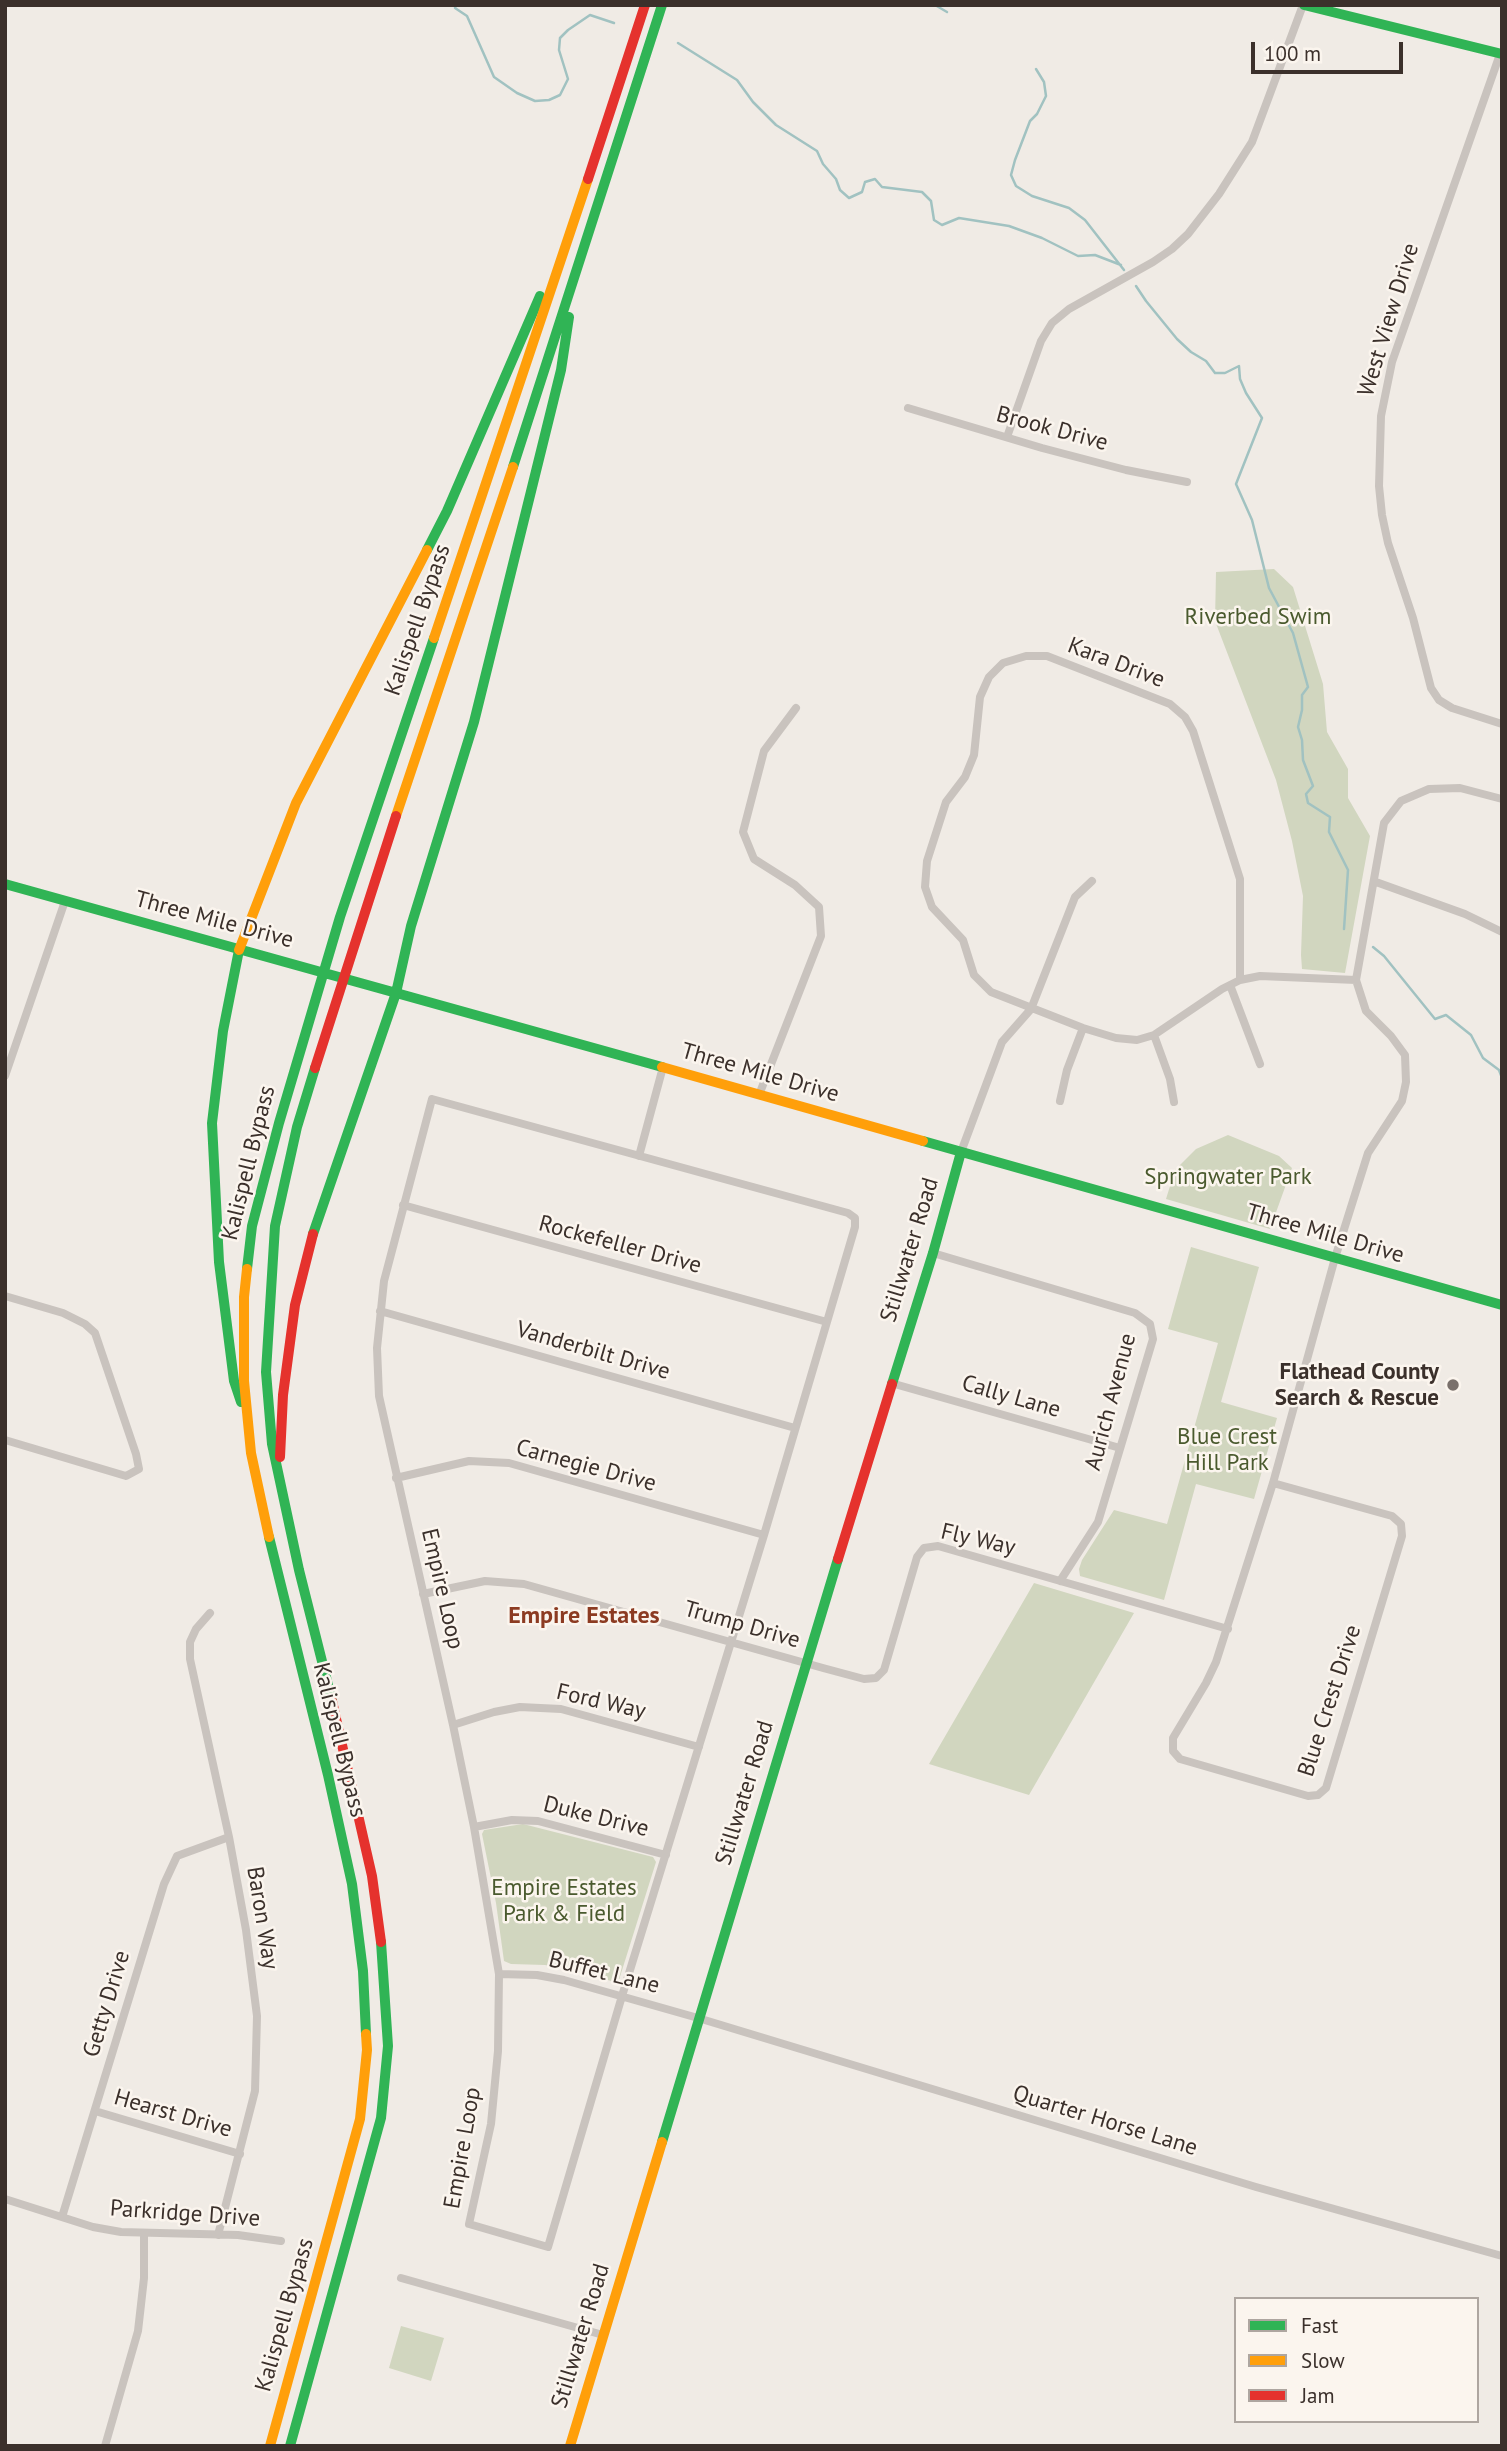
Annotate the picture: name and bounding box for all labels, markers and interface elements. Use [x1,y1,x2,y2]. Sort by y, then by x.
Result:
scale bar [1255,28,1407,72]
text: 100 m [1264,40,1321,67]
street label: West View Drive [1353,240,1425,400]
street label: Brook Drive [993,401,1111,457]
street label: Kalispell Bypass [379,541,457,699]
park label: Riverbed Swim [1185,603,1331,631]
street label: Kara Drive [1064,632,1168,694]
street label: Three Mile Drive [132,886,296,954]
street label: Three Mile Drive [678,1037,842,1109]
street label: Kalispell Bypass [216,1083,282,1243]
park label: Springwater Park [1144,1163,1312,1191]
street label: Stillwater Road [875,1174,945,1326]
street label: Three Mile Drive [1243,1198,1407,1270]
street label: Rockefeller Drive [536,1210,704,1280]
street label: Vanderbilt Drive [513,1316,673,1386]
street label: Aurich Avenue [1079,1330,1143,1474]
place label: Flathead County Search & Rescue [1275,1358,1439,1412]
street label: Cally Lane [958,1370,1064,1424]
marker: Flathead County Search & Rescue [1445,1377,1461,1393]
park label: Blue Crest Hill Park [1177,1423,1277,1477]
street label: Carnegie Drive [513,1434,659,1498]
street label: Fly Way [938,1518,1018,1562]
street label: Empire Loop [415,1526,469,1652]
street label: Trump Drive [681,1595,803,1655]
district label: Empire Estates [508,1602,660,1630]
street label: Blue Crest Drive [1292,1622,1368,1780]
street label: Kalispell Bypass [306,1660,372,1820]
street label: Ford Way [554,1678,648,1726]
street label: Stillwater Road [710,1717,780,1869]
street label: Duke Drive [540,1791,652,1843]
street label: Baron Way [240,1865,284,1971]
park label: Empire Estates Park & Field [491,1874,637,1928]
street label: Buffet Lane [546,1946,662,2000]
street label: Getty Drive [78,1947,136,2061]
street label: Quarter Horse Lane [1009,2080,1201,2162]
street label: Hearst Drive [111,2084,235,2144]
street label: Empire Loop [439,2085,487,2211]
street label: Parkridge Drive [109,2195,261,2233]
street label: Kalispell Bypass [250,2235,320,2395]
street label: Stillwater Road [546,2260,616,2412]
legend [1234,2297,1479,2423]
text: Fast [1301,2312,1338,2339]
text: Slow [1301,2347,1345,2374]
text: Jam [1301,2382,1335,2409]

